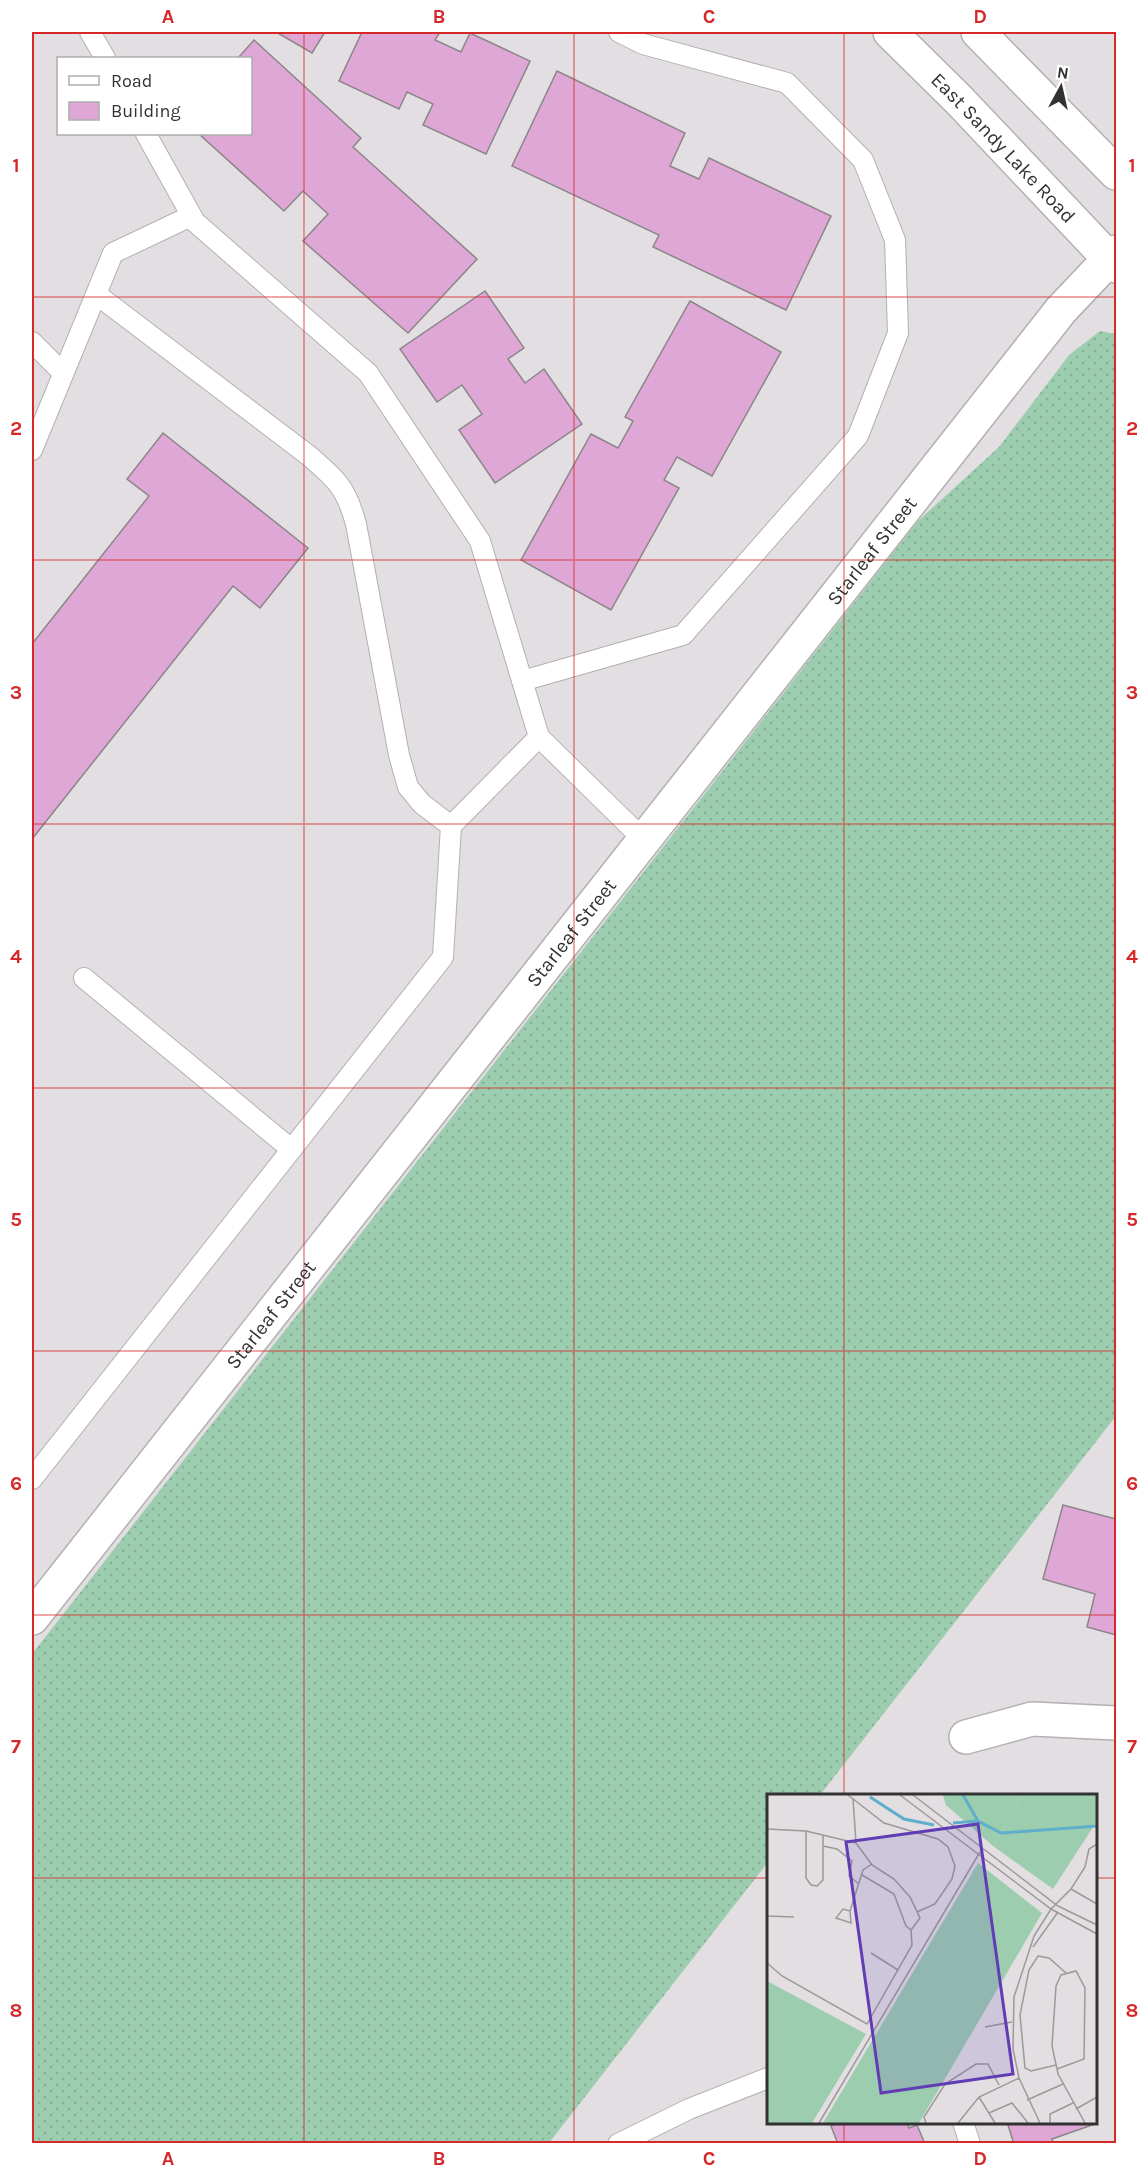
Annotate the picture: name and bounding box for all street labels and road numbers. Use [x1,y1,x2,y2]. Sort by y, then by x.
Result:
street label: East Sandy Lake Road [926,68,1080,228]
street label: Starleaf Street [822,492,922,610]
street label: Starleaf Street [522,874,621,992]
street label: Starleaf Street [221,1256,321,1374]

